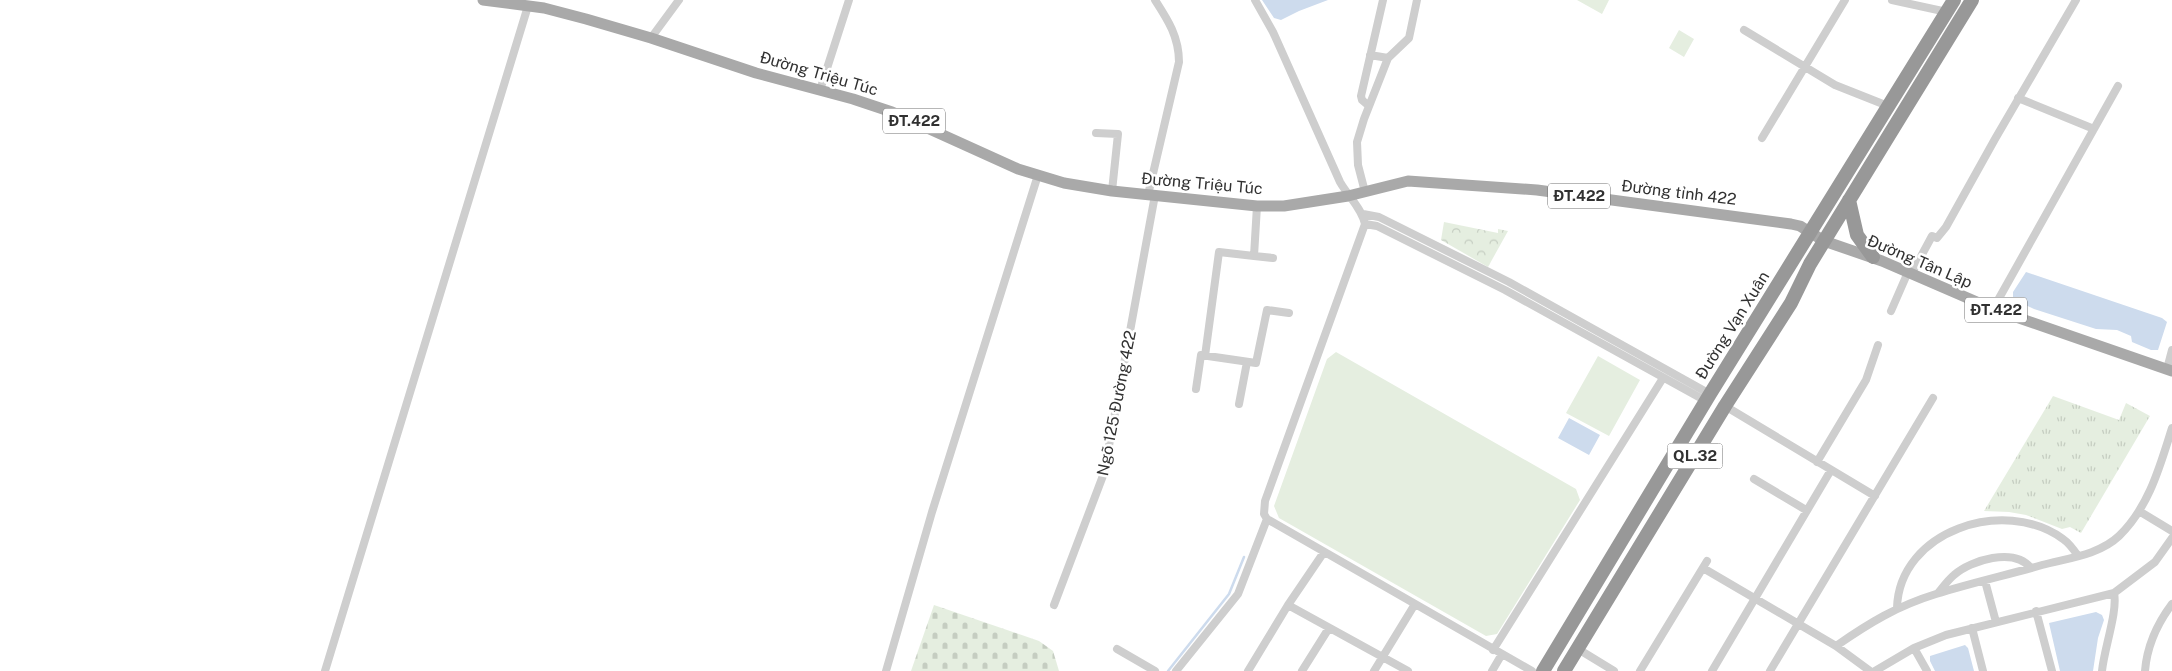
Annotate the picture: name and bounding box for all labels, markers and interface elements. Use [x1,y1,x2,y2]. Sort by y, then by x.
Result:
street label: Đường Triệu Túc [758,48,880,99]
road number: ĐT.422 [883,108,945,134]
street label: Đường Triệu Túc [1140,169,1264,198]
street label: Đường tỉnh 422 [1620,176,1738,209]
road number: ĐT.422 [1548,184,1610,208]
street label: Đường Tân Lập [1865,231,1975,292]
street label: Đường Vạn Xuân [1692,268,1773,383]
road number: ĐT.422 [1965,298,2027,322]
street label: Ngõ 125 Đường 422 [1093,329,1140,478]
road number: QL.32 [1668,444,1722,468]

